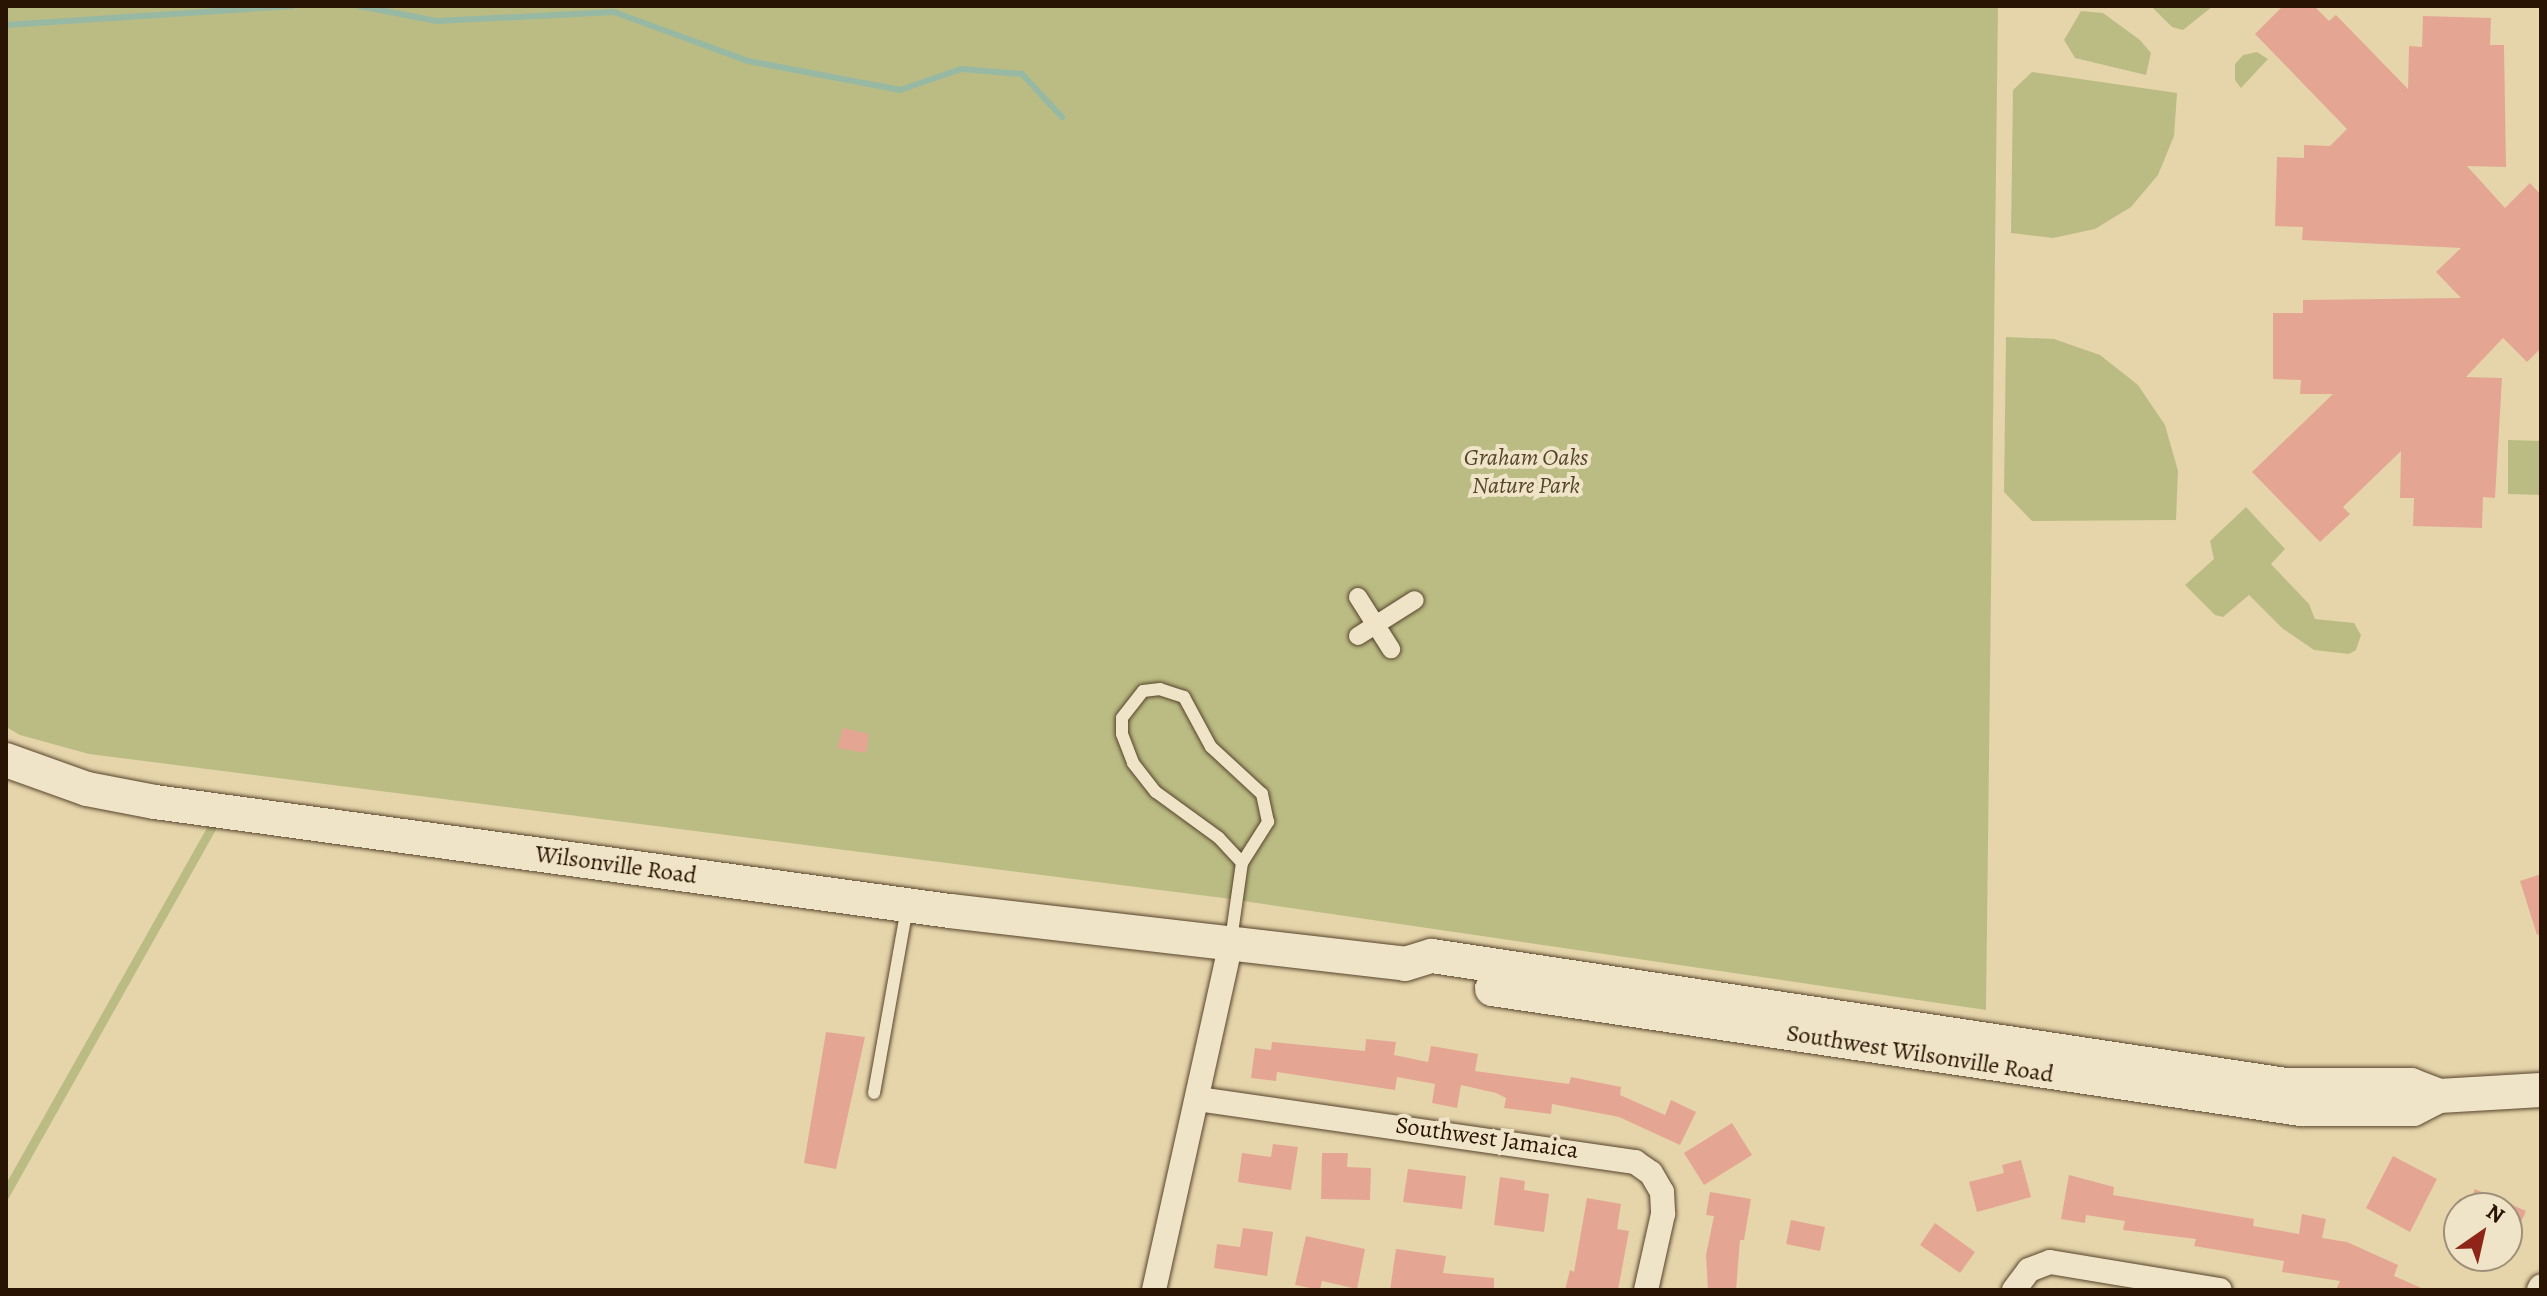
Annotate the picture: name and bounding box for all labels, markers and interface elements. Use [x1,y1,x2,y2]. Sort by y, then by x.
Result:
park label: Graham Oaks Nature Park [1464,444,1588,500]
street label: Wilsonville Road [533,839,699,891]
street label: Southwest Wilsonville Road [1784,1019,2056,1089]
street label: Southwest Jamaica [1394,1111,1580,1165]
north arrow [2443,1192,2523,1272]
text: N [2480,1197,2510,1231]

